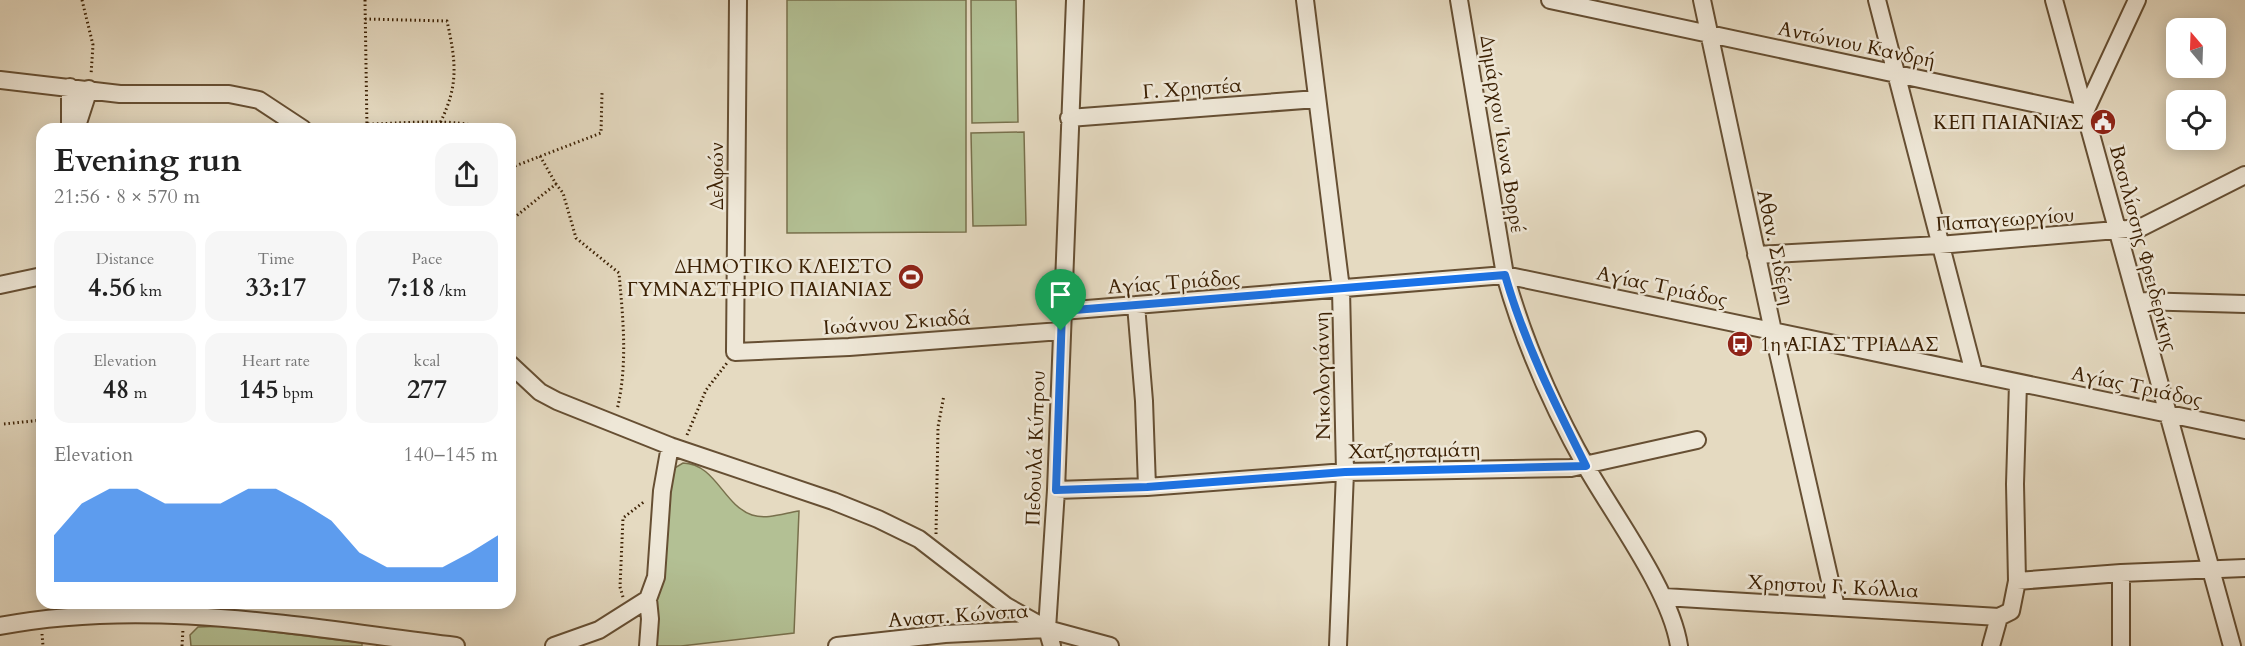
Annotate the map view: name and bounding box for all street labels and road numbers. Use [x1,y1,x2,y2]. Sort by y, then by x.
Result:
street label: Αντώνιου Κανδρή [1776,15,1938,74]
street label: Δημάρχου Ίωνα Βορρέ [1474,33,1531,235]
street label: Γ. Χρηστέα [1142,72,1242,105]
street label: Δελφών [703,142,730,210]
street label: Βασιλίσσης Φρειδερίκης [2103,142,2184,355]
street label: Αθαν. Σιδέρη [1750,187,1801,307]
street label: Παπαγεωργίου [1935,201,2075,238]
street label: Αγίας Τριάδος [1594,259,1730,314]
street label: Αγίας Τριάδος [1107,264,1242,301]
street label: Ιωάννου Σκιαδά [822,304,972,341]
street label: Νικολογιάννη [1308,312,1337,440]
street label: Αγίας Τριάδος [2069,359,2205,414]
street label: Πεδουλά Κύπρου [1019,370,1052,526]
street label: Χατζησταμάτη [1348,436,1480,465]
street label: Χρηστου Γ. Κόλλια [1747,569,1919,604]
street label: Αναστ. Κώνστα [887,597,1029,634]

